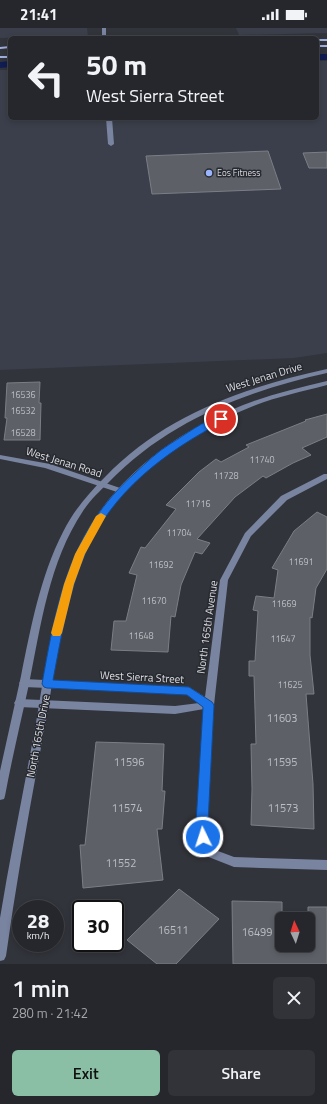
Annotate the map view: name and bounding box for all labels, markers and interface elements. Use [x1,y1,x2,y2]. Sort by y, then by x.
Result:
text: 21:41 [20,3,57,26]
text: 50 m [86,43,147,86]
icon: left [20,52,72,104]
text: West Sierra Street [86,82,224,109]
place label: Eos Fitness [217,166,260,179]
marker: Eos Fitness [204,168,214,178]
street label: West Jenan Drive [224,358,305,396]
house number: 16536 [10,388,36,401]
pin [204,402,238,436]
house number: 16532 [10,404,36,417]
icon: arrive [210,408,232,430]
house number: 16528 [10,426,36,439]
street label: West Jenan Road [24,443,104,481]
house number: 11740 [249,453,275,466]
house number: 11728 [213,469,239,482]
house number: 11716 [185,497,211,510]
house number: 11704 [166,526,192,539]
house number: 11691 [288,555,314,568]
house number: 11692 [148,558,174,571]
street label: North 165th Avenue [193,579,222,675]
house number: 11670 [141,594,167,607]
house number: 11669 [271,597,297,610]
house number: 11648 [128,629,154,642]
house number: 11647 [270,632,296,645]
street label: West Sierra Street [99,667,185,687]
house number: 11625 [277,678,303,691]
street label: North 165th Drive [22,693,54,779]
house number: 11603 [267,710,297,726]
house number: 11596 [114,754,144,770]
house number: 11595 [267,754,297,770]
house number: 11574 [112,800,142,816]
house number: 11573 [268,800,298,816]
position arrow [182,816,224,858]
house number: 11552 [106,855,136,871]
speed limit sign: 30 [72,900,124,952]
text: 28 [27,905,49,936]
north arrow [275,912,315,952]
map controls [275,912,315,952]
house number: 16511 [158,922,188,938]
house number: 16499 [242,924,272,940]
text: km/h [27,928,49,943]
text: 1 min [12,970,70,1006]
button: close [273,977,315,1019]
text: 280 m · 21:42 [12,1003,88,1023]
button: Exit [12,1050,160,1096]
button: Share [168,1050,315,1096]

